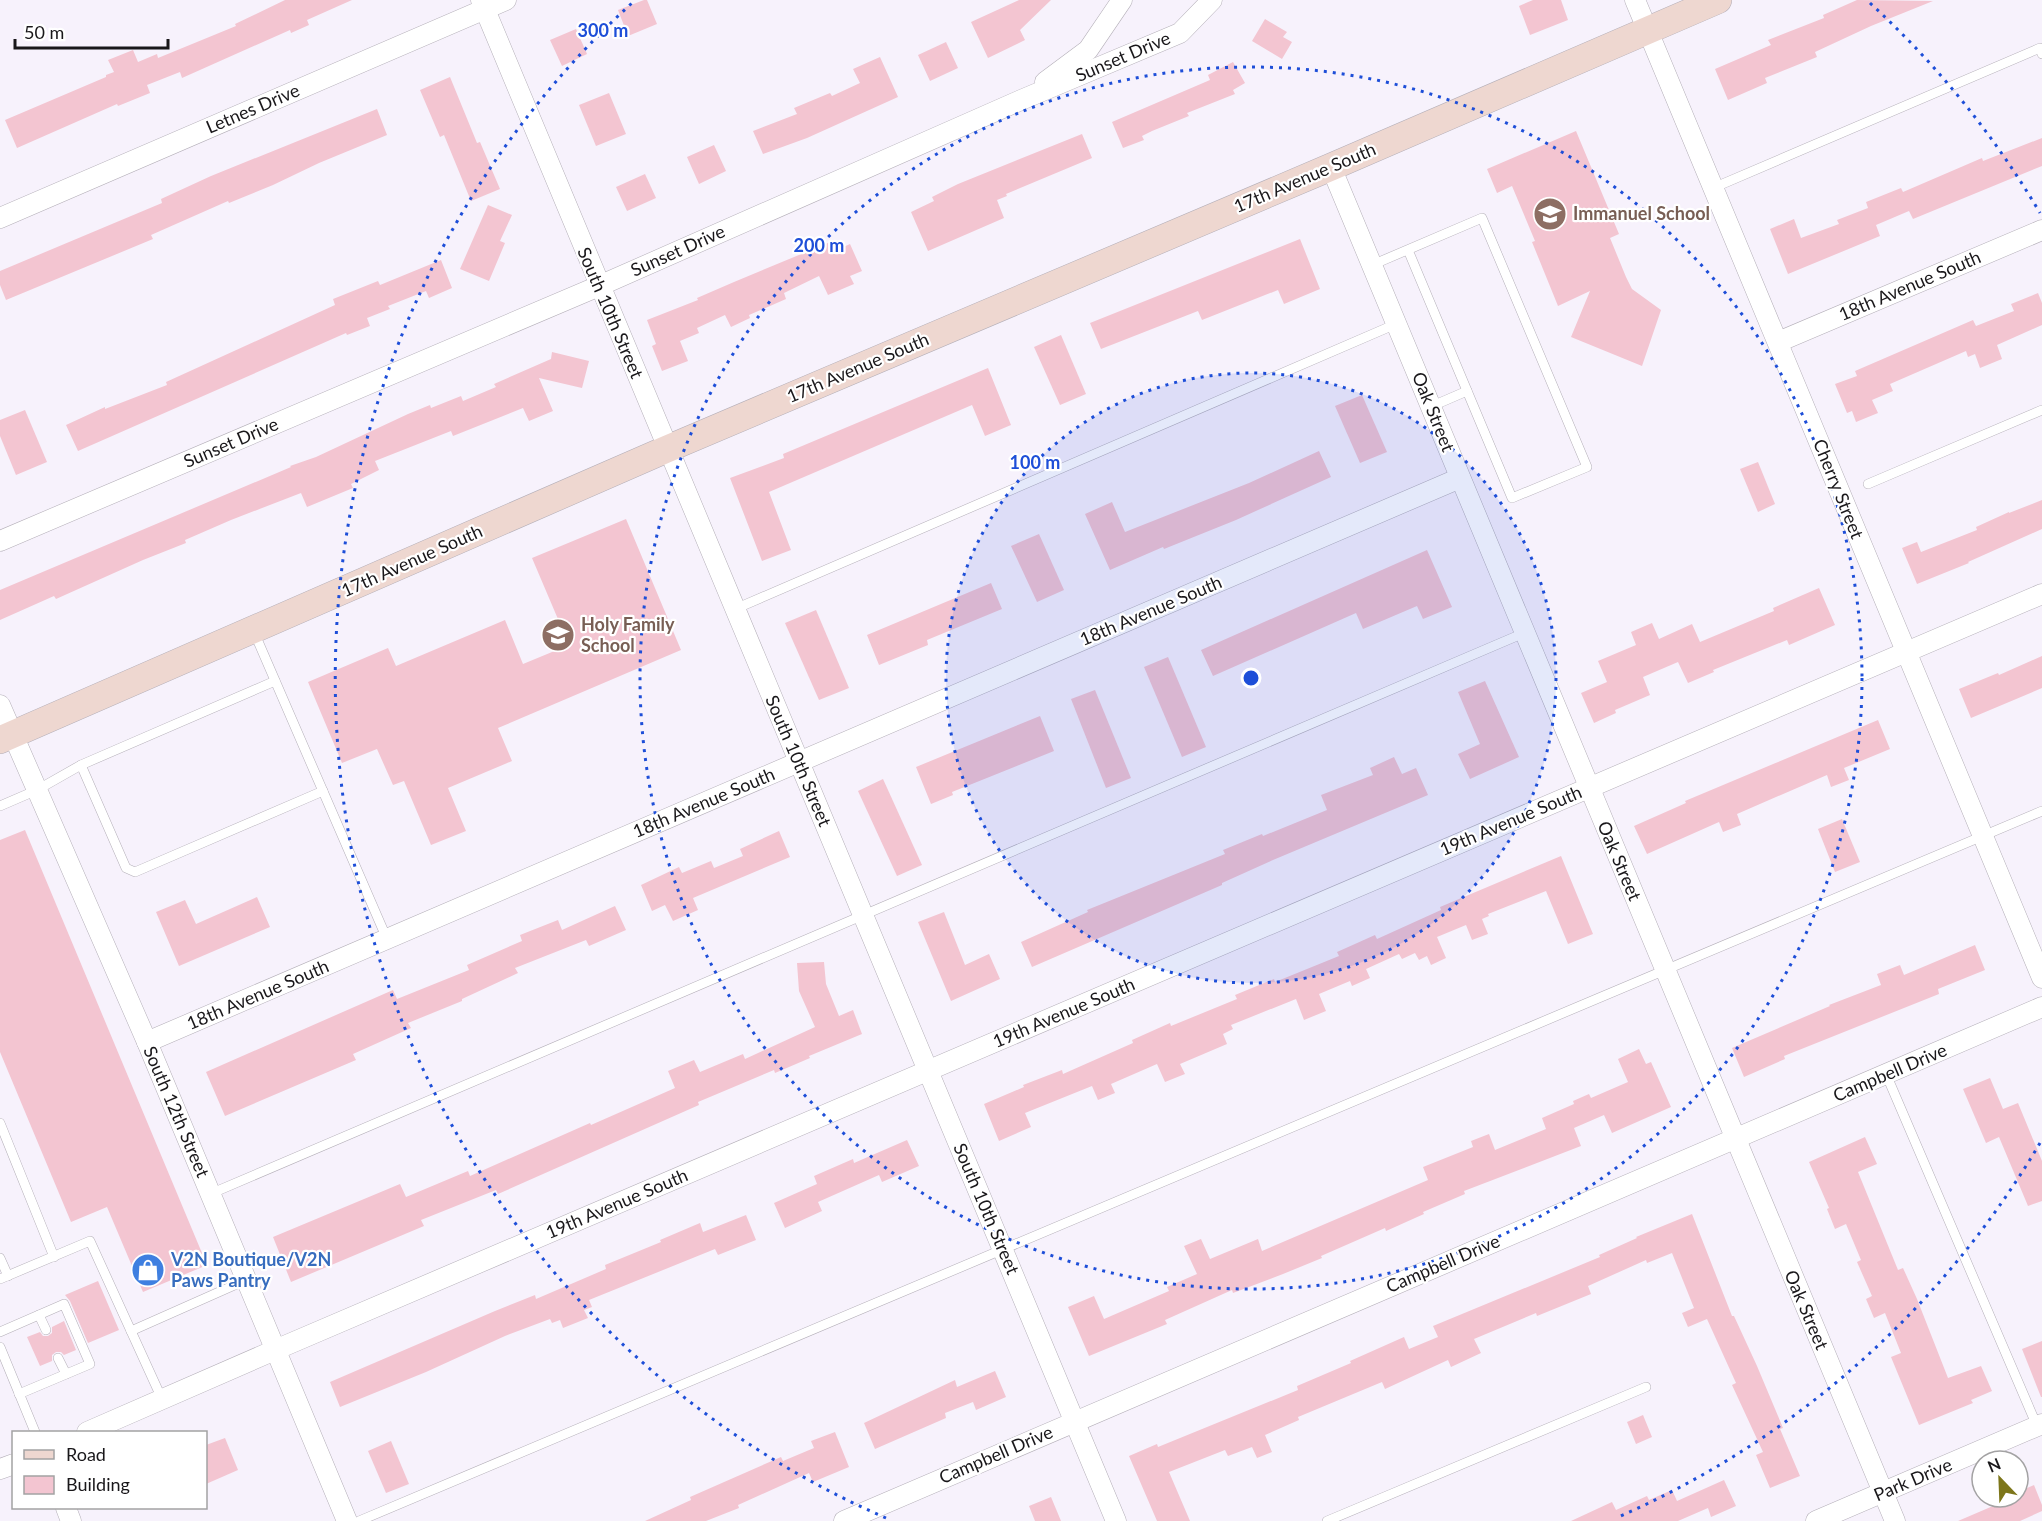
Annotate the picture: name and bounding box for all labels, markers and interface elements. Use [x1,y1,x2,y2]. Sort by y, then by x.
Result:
scale bar [15,12,168,50]
text: 300 m [578,19,628,41]
text: 50 m [24,21,64,43]
street label: Sunset Drive [1072,26,1173,86]
street label: Letnes Drive [203,79,303,138]
street label: 17th Avenue South [1230,137,1379,217]
school or university icon: Immanuel School [1532,196,1568,232]
place label: Immanuel School [1573,202,1710,224]
street label: Sunset Drive [627,220,728,281]
text: 200 m [794,234,844,256]
street label: South 10th Street [573,244,649,382]
street label: 18th Avenue South [1835,245,1984,325]
street label: 17th Avenue South [783,327,932,407]
street label: Oak Street [1408,368,1460,455]
street label: Sunset Drive [180,412,281,472]
street label: Cherry Street [1809,436,1869,542]
text: 100 m [1010,451,1060,473]
street label: 17th Avenue South [338,519,486,601]
street label: 18th Avenue South [1076,570,1225,650]
place label: Holy Family School [581,613,675,656]
school or university icon: Holy Family School [540,617,576,653]
centre of rings [1241,668,1261,688]
street label: South 10th Street [761,692,837,830]
street label: 18th Avenue South [629,762,778,842]
street label: 19th Avenue South [1436,780,1585,860]
street label: Oak Street [1593,818,1647,904]
street label: 18th Avenue South [183,954,332,1034]
street label: 19th Avenue South [989,972,1138,1052]
street label: Campbell Drive [1829,1038,1950,1106]
street label: South 12th Street [139,1043,215,1181]
street label: South 10th Street [949,1140,1025,1278]
street label: 19th Avenue South [542,1163,691,1243]
street label: Campbell Drive [1382,1229,1503,1297]
place label: V2N Boutique/V2N Paws Pantry [170,1248,331,1291]
shop icon: V2N Boutique/V2N Paws Pantry [130,1252,166,1288]
street label: Oak Street [1780,1267,1834,1353]
street label: Campbell Drive [935,1420,1056,1488]
legend [12,1431,207,1509]
text: Road [66,1443,106,1465]
north arrow [1970,1449,2030,1509]
street label: Park Drive [1870,1453,1955,1505]
text: N [1985,1454,2003,1476]
text: Building [66,1473,130,1495]

